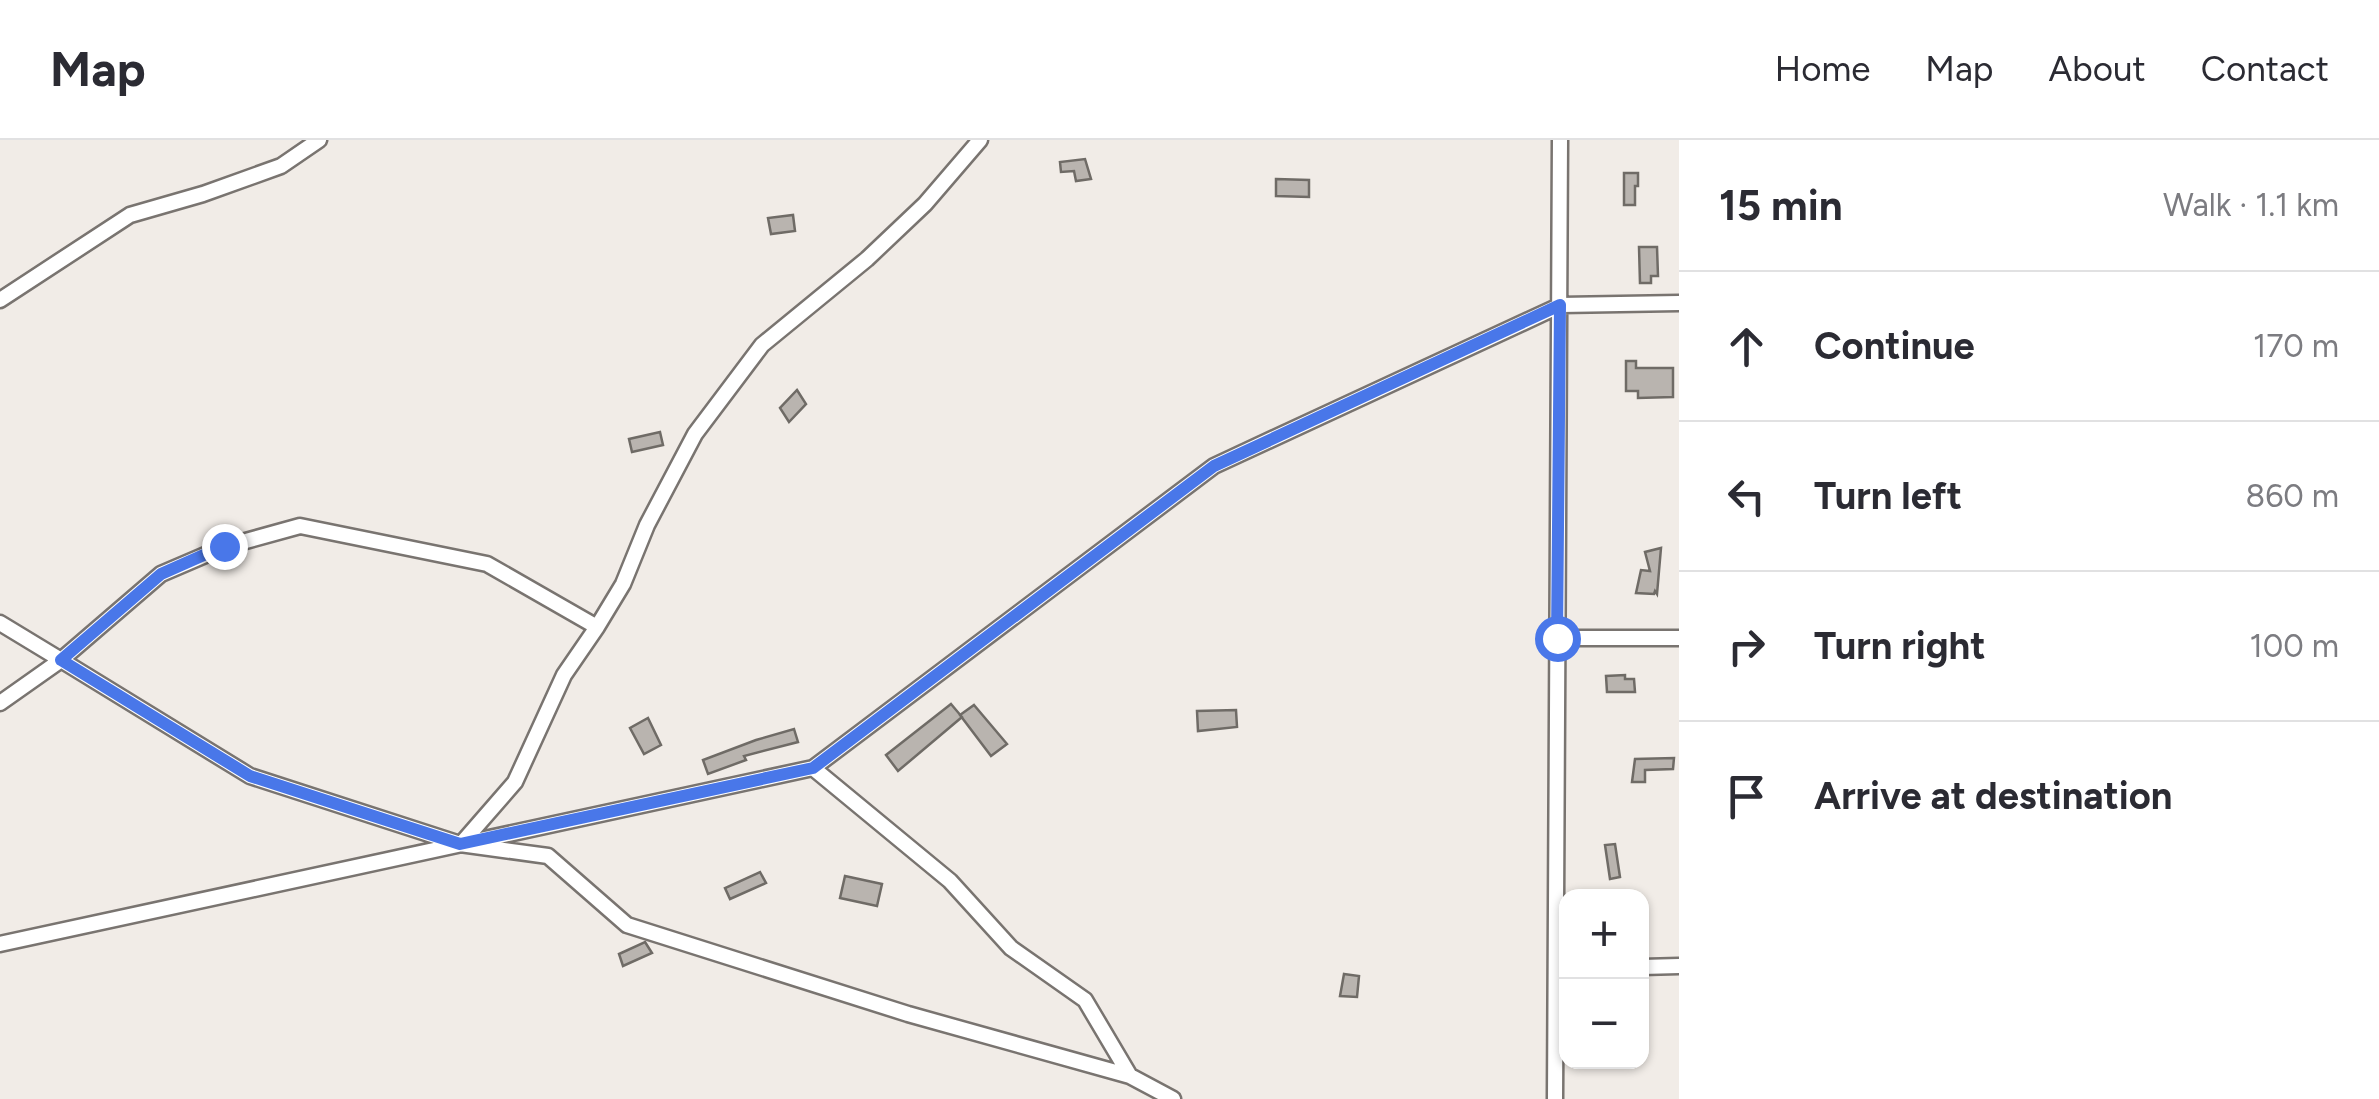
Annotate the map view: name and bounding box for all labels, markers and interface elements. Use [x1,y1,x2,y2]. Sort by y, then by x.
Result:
text: Map [50,40,146,98]
text: Home [1775,48,1870,90]
text: Map [1925,48,1994,90]
text: About [2049,48,2146,90]
text: Contact [2201,48,2329,90]
text: 15 min [1719,180,1843,231]
text: Walk · 1.1 km [2163,186,2339,224]
icon: ahead [1719,319,1774,374]
text: Continue [1814,323,1975,369]
text: 170 m [2253,327,2339,365]
icon: left [1719,469,1774,524]
text: Turn left [1814,473,1962,519]
text: 860 m [2246,477,2339,515]
route end [202,524,248,570]
route start [1535,616,1581,662]
icon: right [1719,619,1774,674]
text: Turn right [1814,623,1986,669]
text: 100 m [2250,627,2339,665]
icon: arrive [1719,769,1774,824]
text: Arrive at destination [1814,773,2172,819]
map controls [1559,889,1649,1069]
button: + [1559,889,1649,979]
button: − [1559,979,1649,1069]

